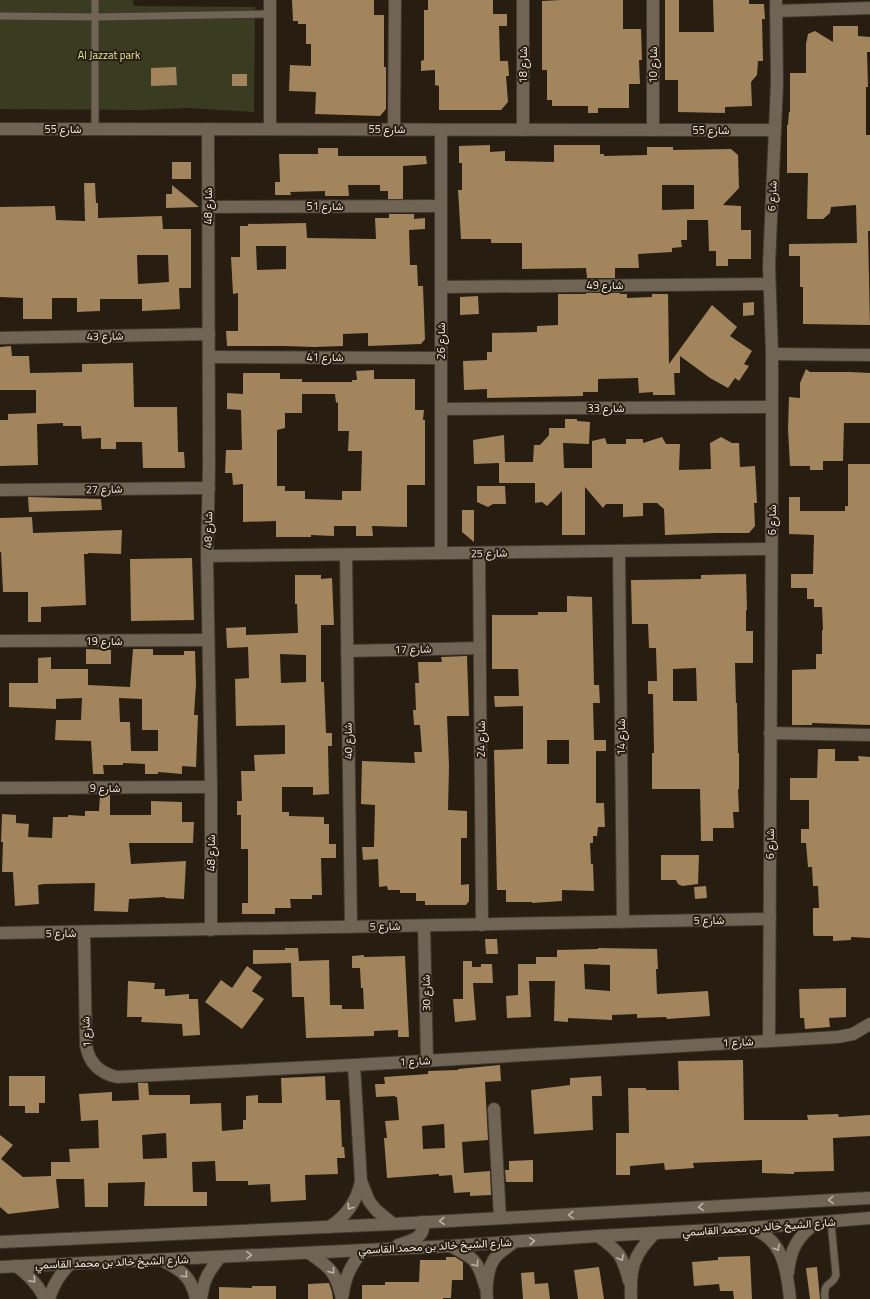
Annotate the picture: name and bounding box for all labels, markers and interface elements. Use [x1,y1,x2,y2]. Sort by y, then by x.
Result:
street label: شارع 18 [515,46,531,83]
street label: شارع 10 [645,46,661,83]
park label: Al Jazzat park [78,47,141,63]
street label: شارع 55 [45,121,82,137]
street label: شارع 55 [369,121,406,137]
street label: شارع 55 [693,122,730,138]
street label: شارع 6 [763,180,781,212]
street label: شارع 48 [200,187,216,224]
street label: شارع 51 [307,198,344,214]
street label: شارع 49 [587,277,624,293]
street label: شارع 26 [433,322,449,359]
street label: شارع 43 [86,328,124,344]
street label: شارع 41 [307,349,344,365]
street label: شارع 33 [588,400,625,416]
street label: شارع 27 [85,481,123,497]
street label: شارع 6 [764,504,780,535]
street label: شارع 48 [200,511,216,549]
street label: شارع 25 [470,545,508,561]
street label: شارع 19 [86,633,123,649]
street label: شارع 17 [394,641,432,657]
street label: شارع 14 [613,718,629,755]
street label: شارع 24 [473,720,489,757]
street label: شارع 40 [340,722,356,760]
street label: شارع 9 [90,780,121,796]
street label: شارع 6 [762,828,778,859]
street label: شارع 48 [203,834,219,871]
street label: شارع 5 [694,912,725,928]
street label: شارع 5 [370,918,401,934]
street label: شارع 5 [46,925,77,941]
street label: شارع 30 [418,974,434,1012]
street label: شارع 1 [77,1016,95,1048]
street label: شارع 1 [722,1033,754,1051]
street label: شارع 1 [399,1052,431,1070]
one-way arrow [828,1196,834,1205]
one-way arrow [348,1203,355,1210]
one-way arrow [698,1203,704,1212]
one-way arrow [568,1210,574,1219]
street label: شارع الشيخ خالد بن محمد القاسمي [682,1214,837,1242]
one-way arrow [439,1217,445,1226]
street label: شارع الشيخ خالد بن محمد القاسمي [358,1234,513,1260]
one-way arrow [529,1236,535,1245]
one-way arrow [772,1244,779,1251]
street label: شارع الشيخ خالد بن محمد القاسمي [35,1251,189,1275]
one-way arrow [246,1251,252,1260]
one-way arrow [617,1254,624,1261]
one-way arrow [471,1259,478,1266]
one-way arrow [327,1267,334,1274]
one-way arrow [180,1270,187,1278]
one-way arrow [28,1275,36,1283]

